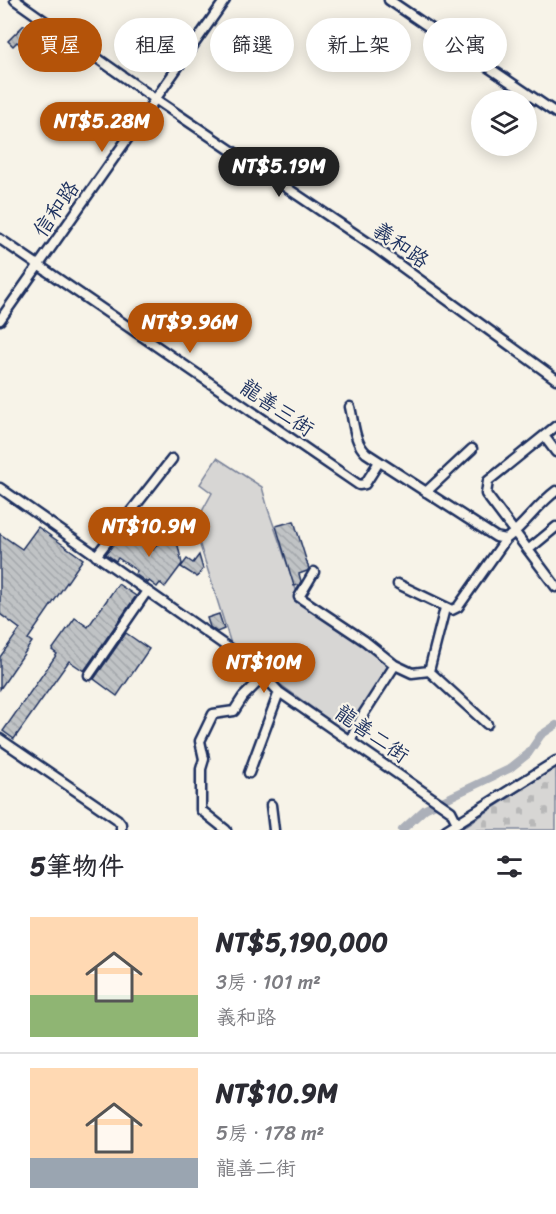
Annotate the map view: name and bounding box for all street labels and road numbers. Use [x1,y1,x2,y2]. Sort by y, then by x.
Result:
street label: 信和路 [22,172,90,246]
street label: 義和路 [364,211,438,279]
street label: 龍善三街 [232,369,322,447]
street label: 龍善二街 [327,694,417,774]

